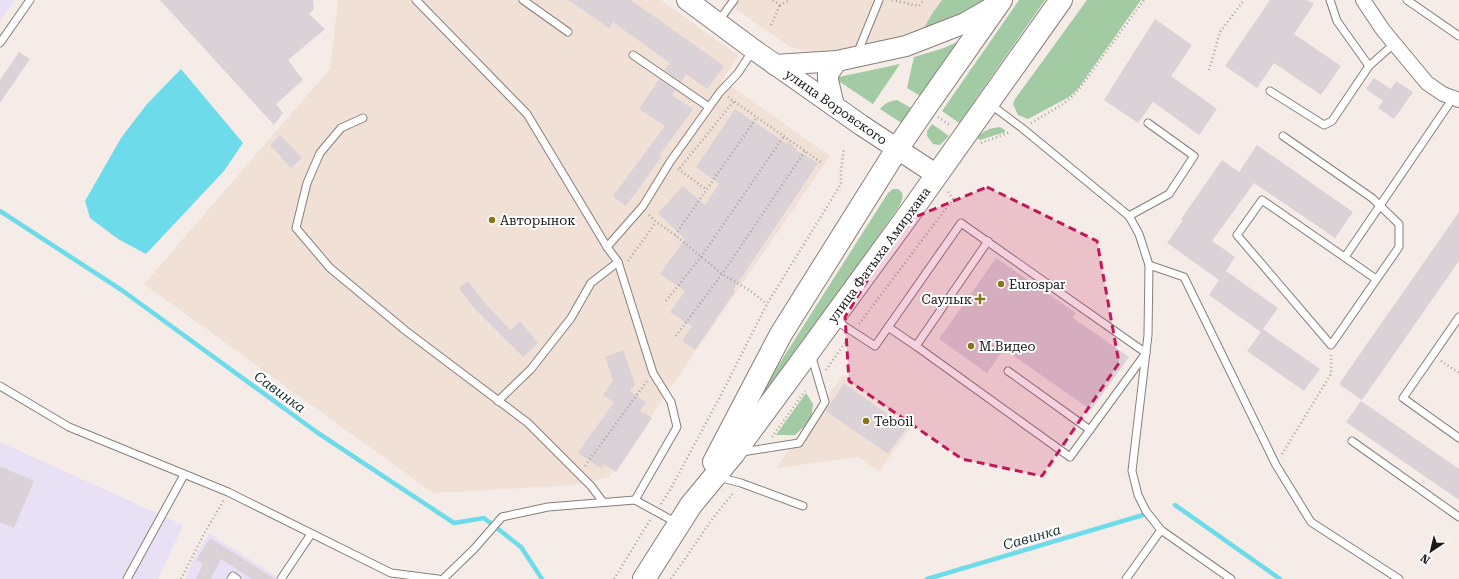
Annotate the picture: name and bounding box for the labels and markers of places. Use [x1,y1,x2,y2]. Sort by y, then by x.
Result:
place label: Авторынок [500,213,576,228]
marker: Авторынок [487,215,497,225]
place label: Eurospar [1009,277,1066,292]
marker: Eurospar [996,279,1006,289]
place label: Саулык [921,292,972,307]
marker: Саулык [975,294,985,304]
place label: М.Видео [979,339,1036,354]
marker: М.Видео [966,341,976,351]
place label: Teboil [874,414,913,429]
marker: Teboil [861,416,871,426]

